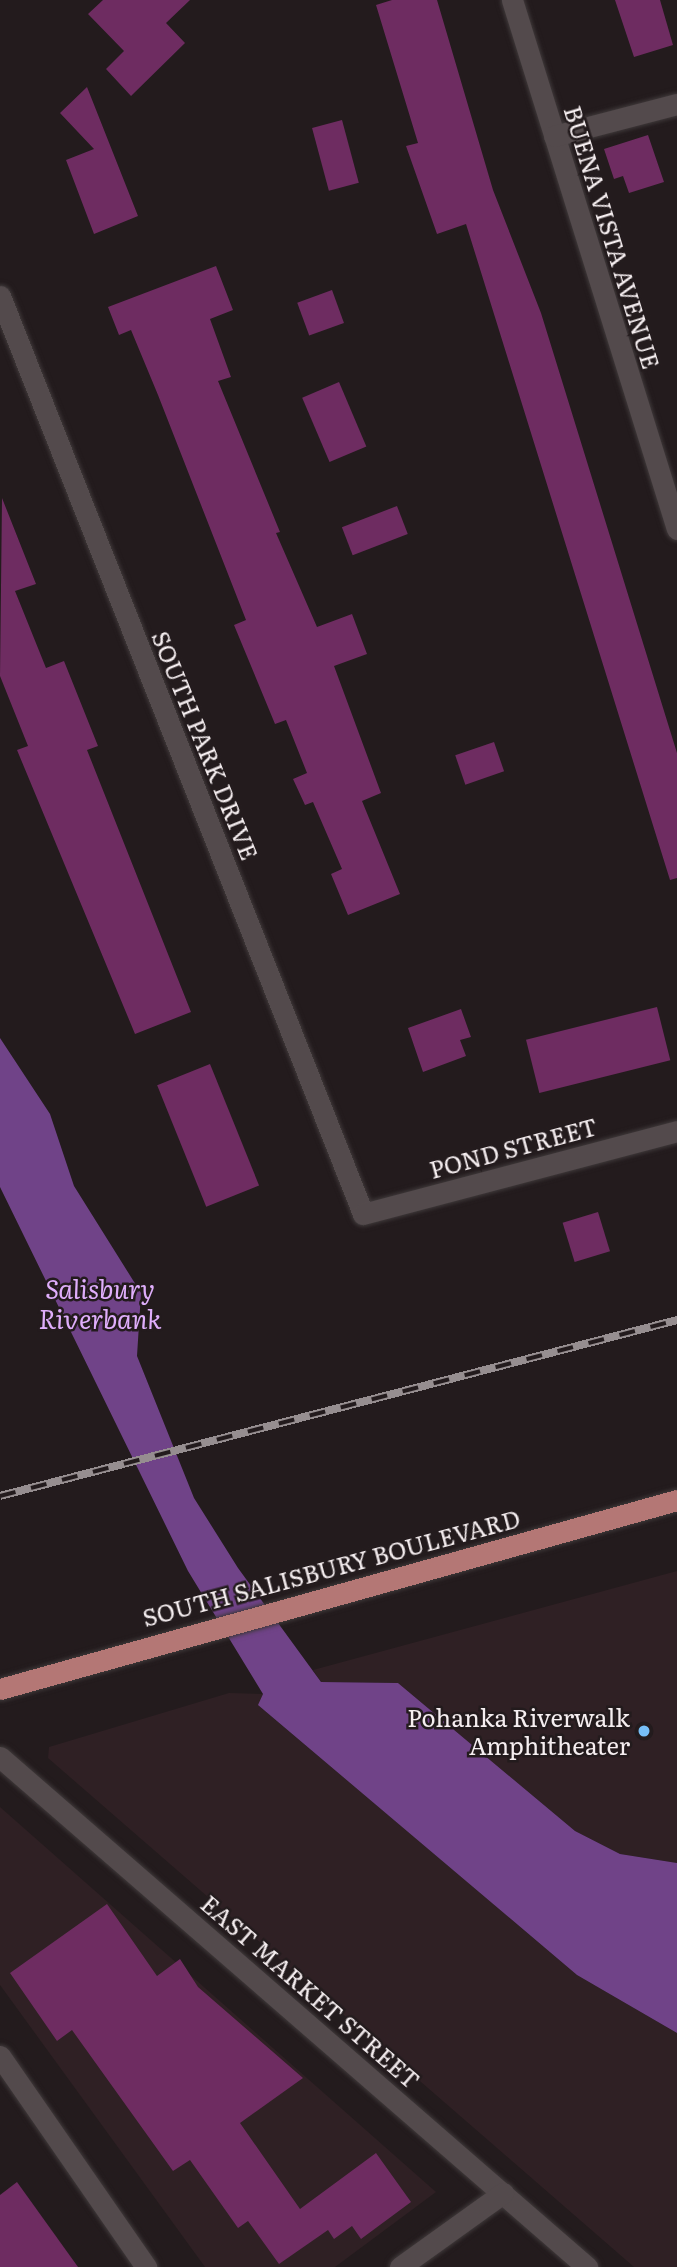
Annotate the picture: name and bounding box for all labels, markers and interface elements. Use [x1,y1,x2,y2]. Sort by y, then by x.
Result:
street label: BUENA VISTA AVENUE [559,102,667,372]
street label: SOUTH PARK DRIVE [147,626,265,864]
street label: POND STREET [426,1111,600,1183]
water label: Salisbury Riverbank [39,1272,161,1334]
street label: SOUTH SALISBURY BOULEVARD [139,1503,523,1631]
place label: Pohanka Riverwalk Amphitheater [407,1703,630,1759]
marker: Pohanka Riverwalk Amphitheater [636,1723,652,1739]
street label: EAST MARKET STREET [196,1888,426,2094]

